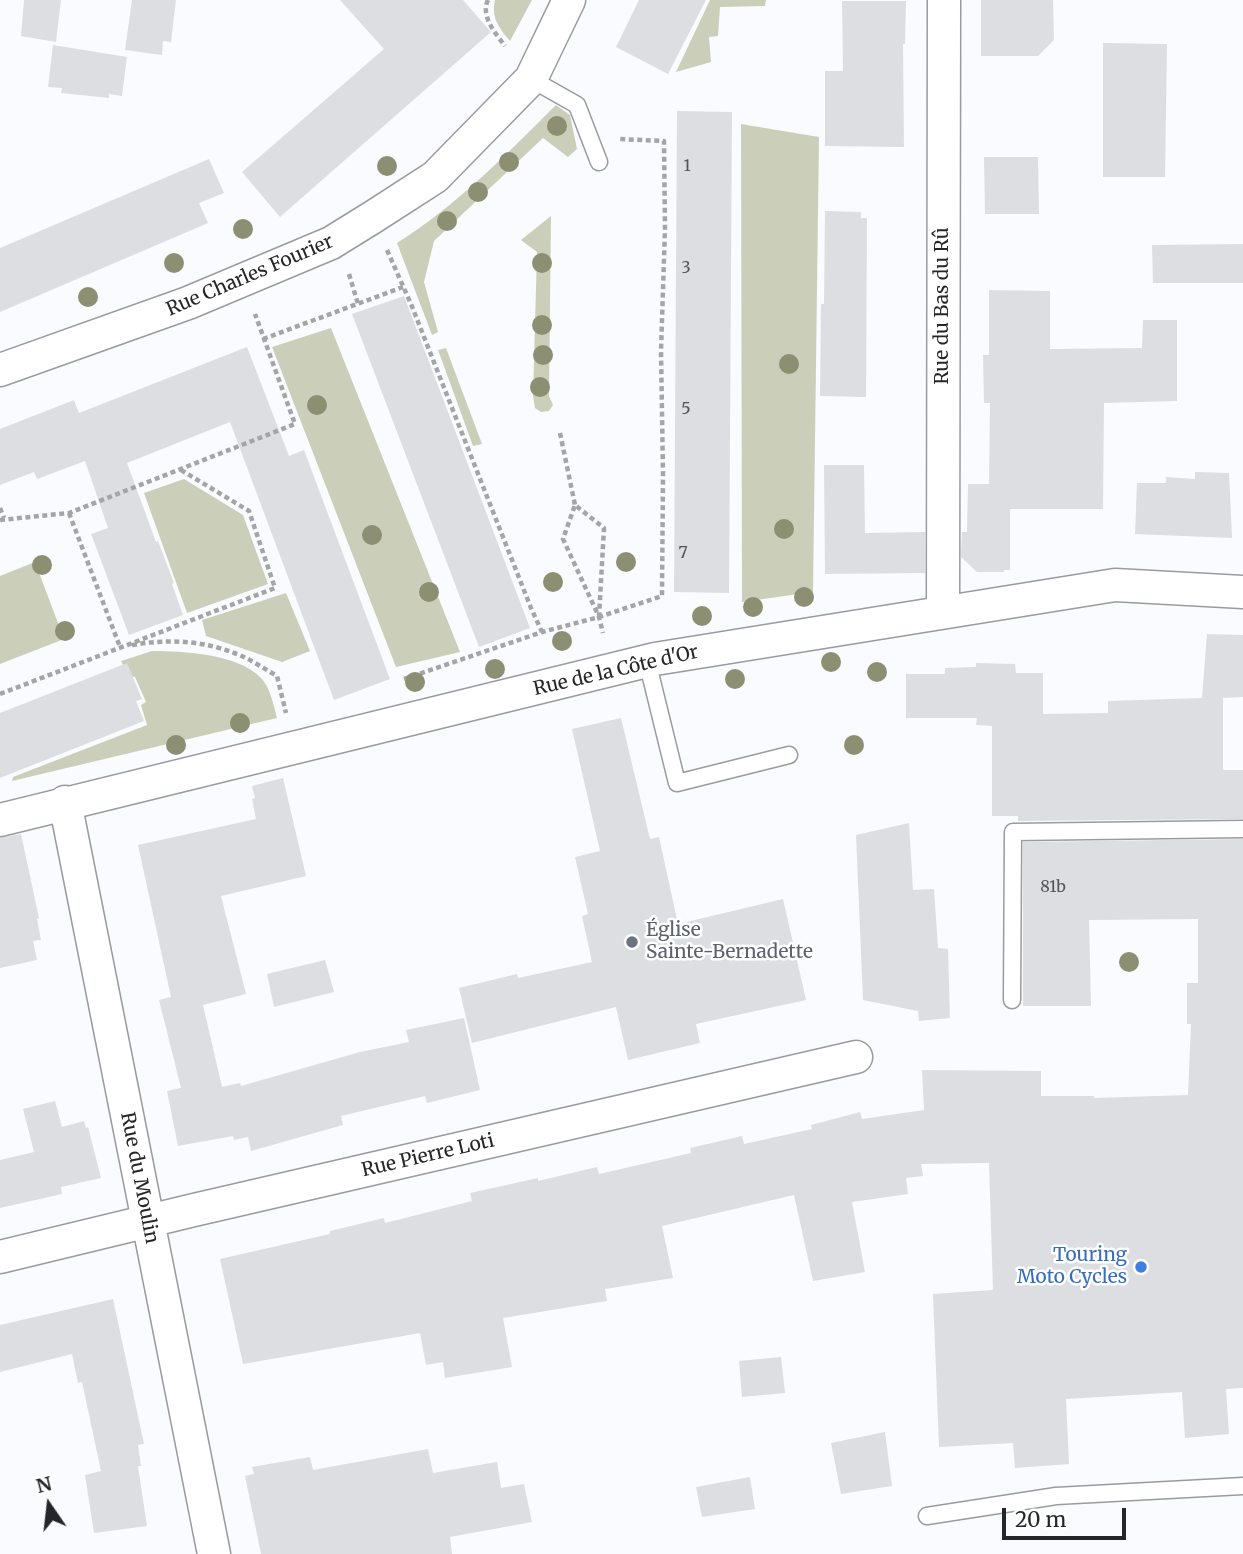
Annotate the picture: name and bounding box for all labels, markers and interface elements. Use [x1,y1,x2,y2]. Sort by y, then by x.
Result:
house number: 1 [683,156,691,176]
street label: Rue du Bas du Rû [932,227,954,385]
street label: Rue Charles Fourier [163,231,337,321]
house number: 3 [681,258,691,278]
house number: 5 [681,399,691,419]
house number: 7 [678,543,688,563]
street label: Rue de la Côte d'Or [531,641,701,701]
house number: 81b [1040,877,1066,897]
place label: Église Sainte-Bernadette [646,920,813,964]
marker: Église Sainte-Bernadette [624,934,640,950]
street label: Rue du Moulin [115,1110,163,1246]
street label: Rue Pierre Loti [360,1130,496,1182]
place label: Touring Moto Cycles [1017,1245,1127,1289]
marker: Touring Moto Cycles [1133,1259,1149,1275]
north arrow [14,1470,84,1540]
text: N [34,1471,54,1498]
scale bar [1005,1494,1129,1538]
text: 20 m [1015,1506,1066,1533]

